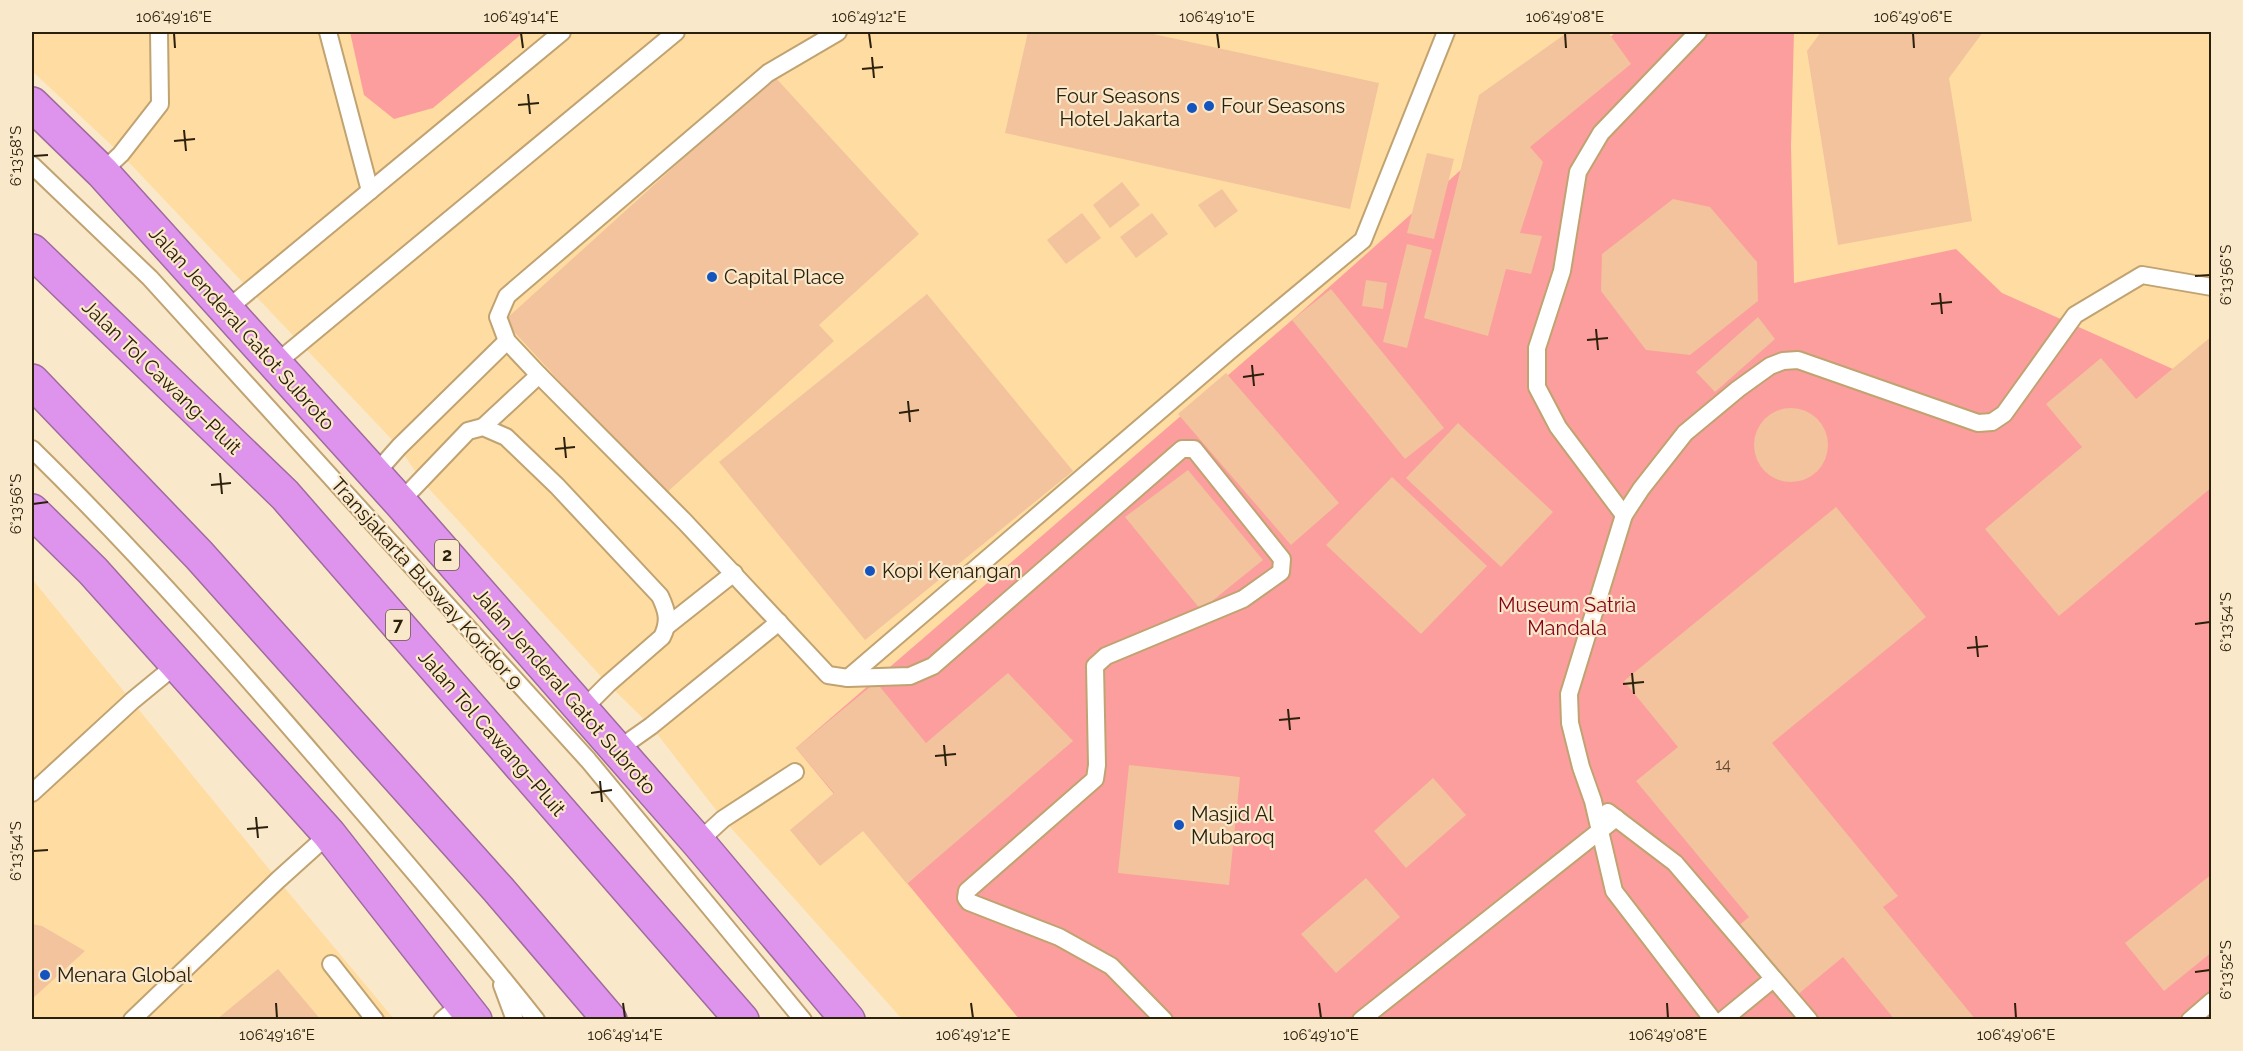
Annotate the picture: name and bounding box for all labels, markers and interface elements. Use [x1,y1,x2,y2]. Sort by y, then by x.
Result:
text: 106°49'16"E [136,8,212,26]
text: 106°49'14"E [483,8,559,26]
text: 106°49'12"E [832,8,906,26]
text: 106°49'10"E [1179,8,1255,26]
text: 106°49'08"E [1526,8,1604,26]
text: 106°49'06"E [1874,8,1952,26]
place label: Four Seasons Hotel Jakarta [1056,84,1180,131]
place label: Four Seasons [1221,94,1345,118]
marker: Four Seasons [1202,99,1216,113]
marker: Four Seasons Hotel Jakarta [1185,101,1199,115]
text: 6°13'58"S [7,126,25,186]
street label: Jalan Jenderal Gatot Subroto [144,221,340,435]
text: 6°13'56"S [2217,245,2235,305]
place label: Capital Place [724,265,845,289]
marker: Capital Place [705,270,719,284]
street label: Jalan Tol Cawang–Pluit [77,295,247,460]
street label: Transjakarta Busway Koridor 9 [326,472,528,694]
text: 6°13'56"S [7,474,25,534]
road number: 2 [435,540,459,570]
place label: Kopi Kenangan [882,559,1021,583]
marker: Kopi Kenangan [863,564,877,578]
street label: Jalan Jenderal Gatot Subroto [469,583,661,799]
text: 6°13'54"S [2217,592,2235,652]
park label: Museum Satria Mandala [1498,593,1636,640]
road number: 7 [386,610,410,640]
street label: Jalan Tol Cawang–Pluit [413,645,571,821]
house number: 14 [1715,755,1731,774]
place label: Masjid Al Mubaroq [1191,802,1275,849]
marker: Masjid Al Mubaroq [1172,818,1186,832]
text: 6°13'54"S [7,821,25,881]
text: 6°13'52"S [2217,940,2235,1000]
place label: Menara Global [57,963,193,987]
marker: Menara Global [38,968,52,982]
text: 106°49'16"E [239,1026,315,1044]
text: 106°49'14"E [587,1026,663,1044]
text: 106°49'12"E [936,1026,1010,1044]
text: 106°49'10"E [1283,1026,1359,1044]
text: 106°49'08"E [1629,1026,1707,1044]
text: 106°49'06"E [1977,1026,2055,1044]

